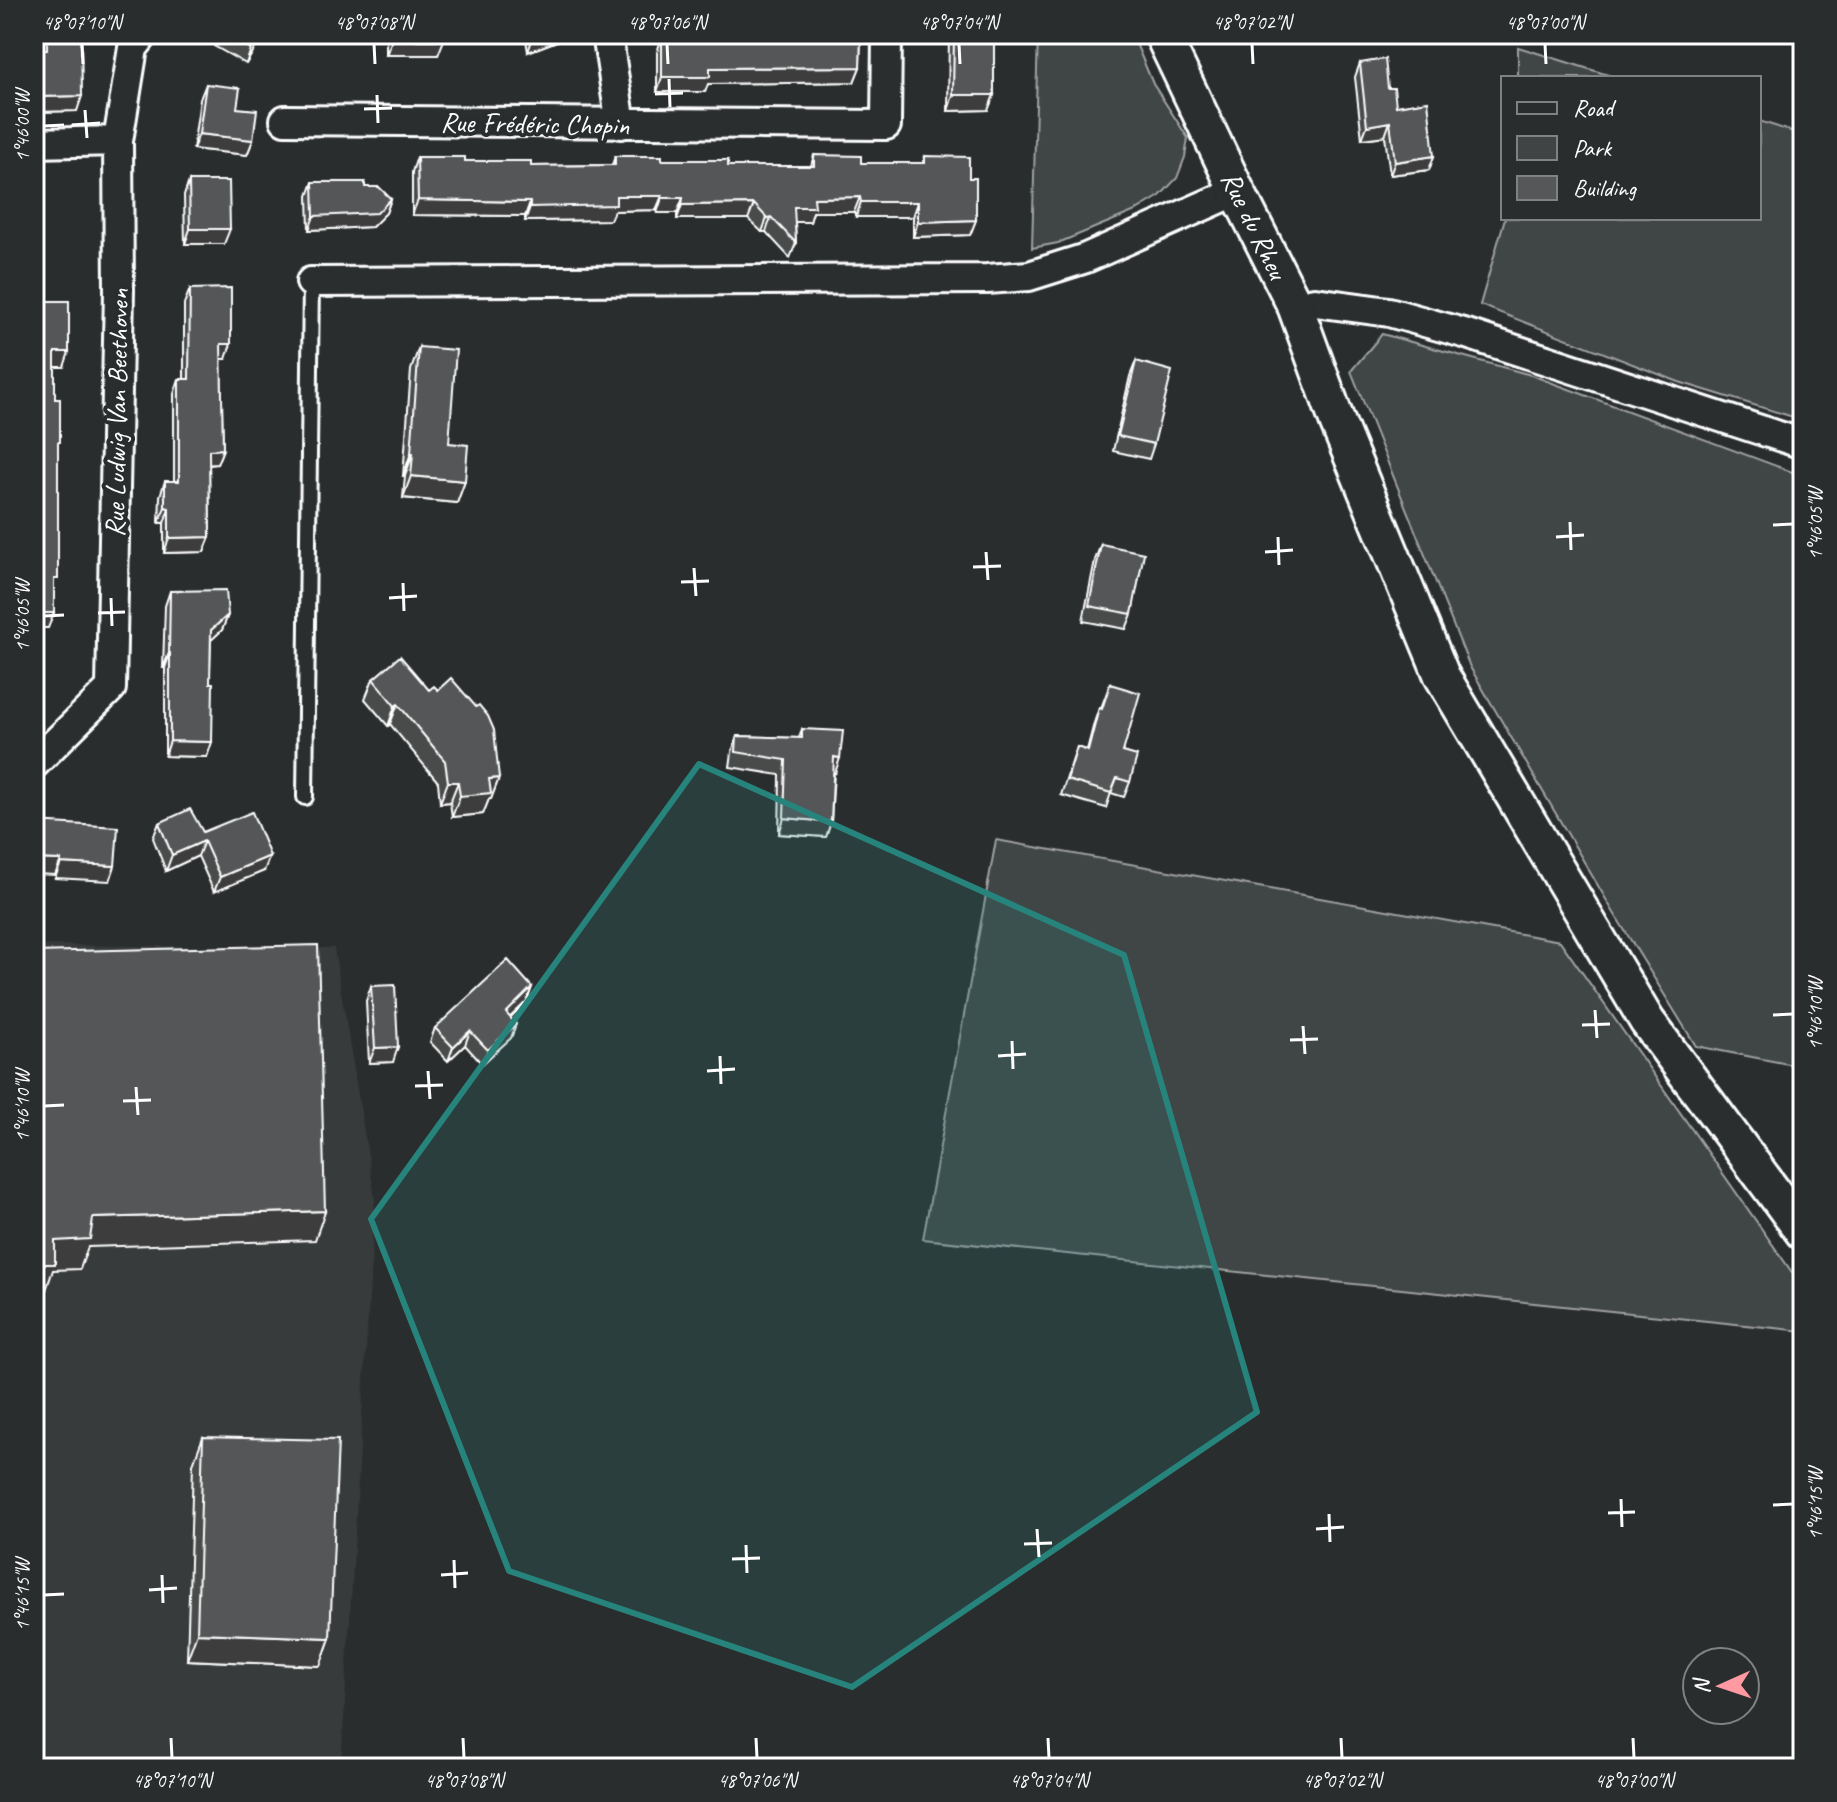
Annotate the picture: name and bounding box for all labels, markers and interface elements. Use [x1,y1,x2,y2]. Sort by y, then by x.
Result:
text: 48°07'10"N [43,10,124,35]
text: 48°07'08"N [335,10,416,35]
text: 48°07'06"N [628,10,709,35]
text: 48°07'04"N [920,10,1001,35]
text: 48°07'02"N [1213,10,1294,35]
text: 48°07'00"N [1506,10,1587,35]
legend [1501,76,1761,220]
text: 1°46'00"W [10,86,35,162]
text: Road [1573,93,1617,123]
street label: Rue Frédéric Chopin [440,104,630,143]
text: Park [1573,133,1613,163]
street label: Rue du Rheu [1213,166,1296,286]
text: Building [1573,173,1638,203]
street label: Rue Ludwig Van Beethoven [97,288,136,538]
text: 1°46'05"W [1803,484,1828,560]
text: 1°46'05"W [10,576,35,652]
text: 1°46'10"W [1803,974,1828,1050]
text: 1°46'10"W [10,1066,35,1142]
text: 1°46'15"W [1803,1464,1828,1540]
text: 1°46'15"W [10,1555,35,1631]
north arrow [1681,1646,1761,1726]
text: N [1688,1676,1716,1695]
text: 48°07'10"N [133,1768,214,1793]
text: 48°07'08"N [425,1768,506,1793]
text: 48°07'06"N [718,1768,799,1793]
text: 48°07'04"N [1010,1768,1091,1793]
text: 48°07'02"N [1303,1768,1384,1793]
text: 48°07'00"N [1595,1768,1676,1793]

